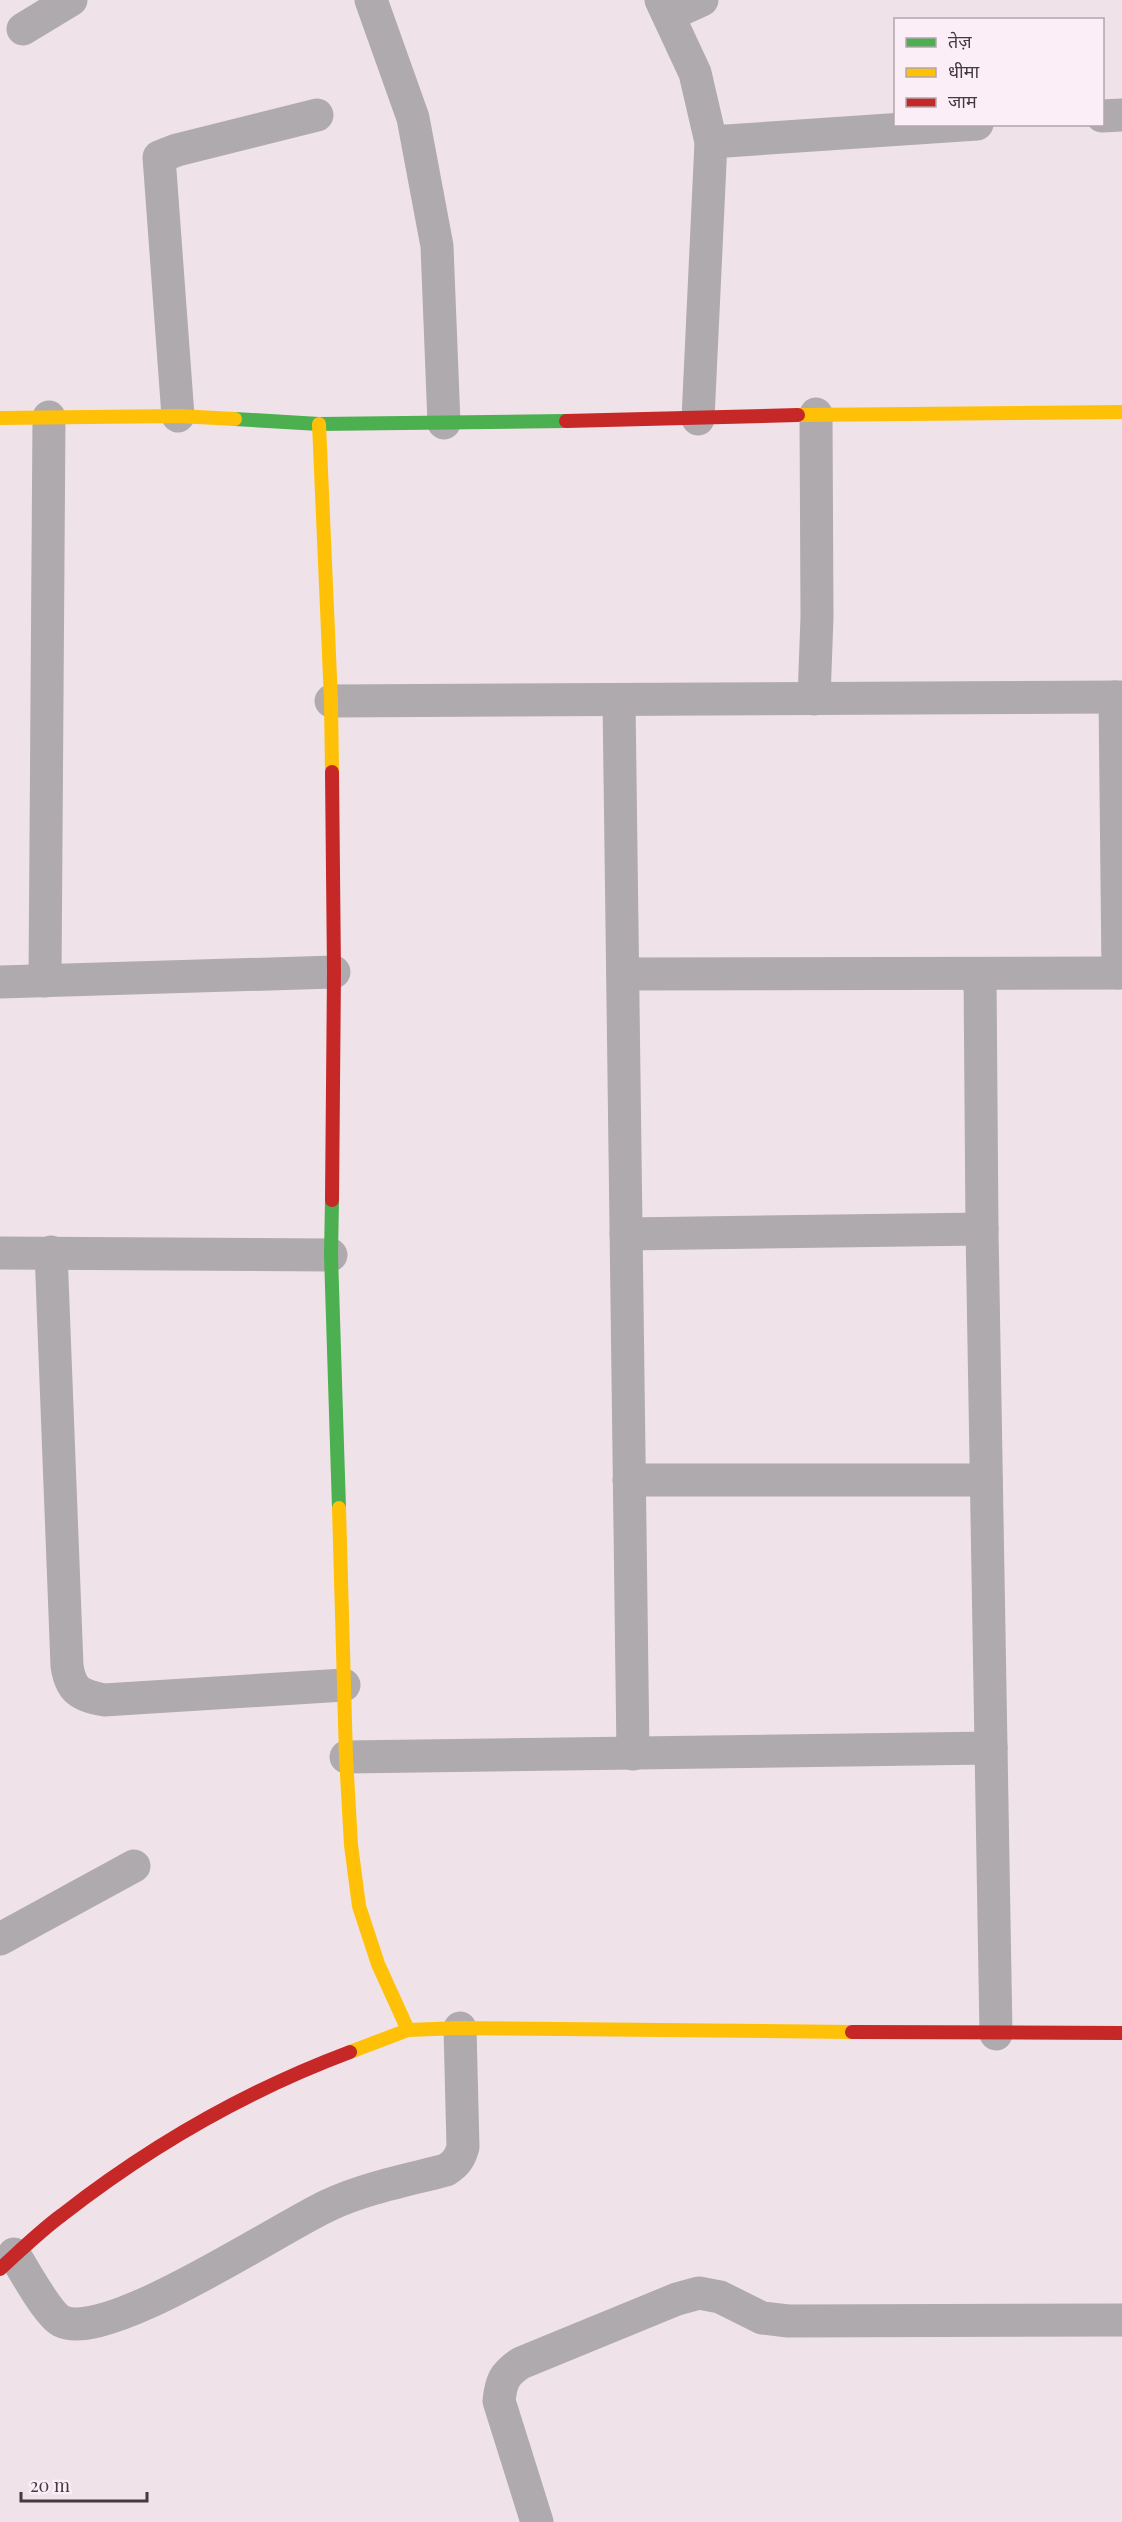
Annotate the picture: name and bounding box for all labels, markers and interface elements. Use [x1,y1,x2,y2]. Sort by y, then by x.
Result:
legend [894,18,1104,126]
text: तेज़ [948,29,972,53]
text: धीमा [948,59,979,83]
text: जाम [948,89,978,113]
scale bar [21,2465,147,2503]
text: 20 m [30,2473,70,2497]

